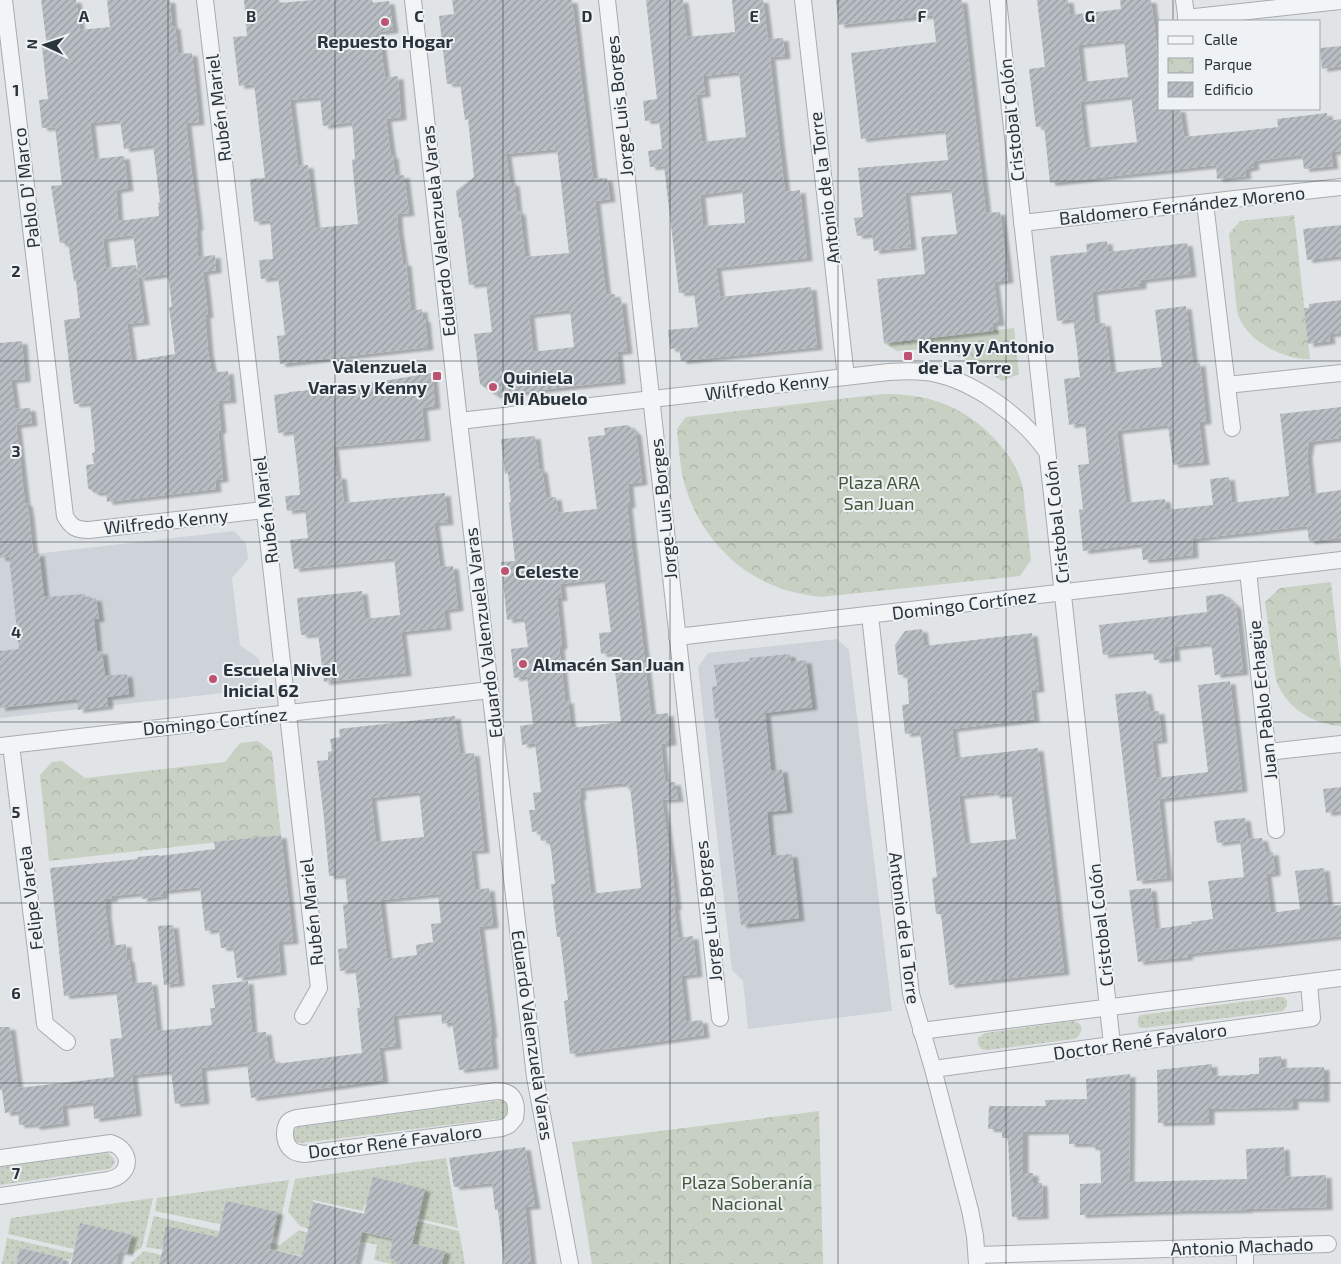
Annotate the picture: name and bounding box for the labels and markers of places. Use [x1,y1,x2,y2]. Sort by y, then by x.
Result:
marker: Repuesto Hogar [379,16,391,28]
place label: Repuesto Hogar [317,30,453,52]
place label: Kenny y Antonio de La Torre [918,335,1054,378]
marker: Kenny y Antonio de La Torre [902,350,914,362]
place label: Valenzuela Varas y Kenny [308,355,428,398]
place label: Quiniela Mi Abuelo [503,366,588,409]
marker: Valenzuela Varas y Kenny [431,370,443,382]
marker: Quiniela Mi Abuelo [487,381,499,393]
place label: Celeste [515,560,579,582]
marker: Celeste [499,565,511,577]
place label: Almacén San Juan [533,653,684,675]
place label: Escuela Nivel Inicial 62 [223,658,337,701]
marker: Almacén San Juan [517,658,529,670]
marker: Escuela Nivel Inicial 62 [207,673,219,685]

